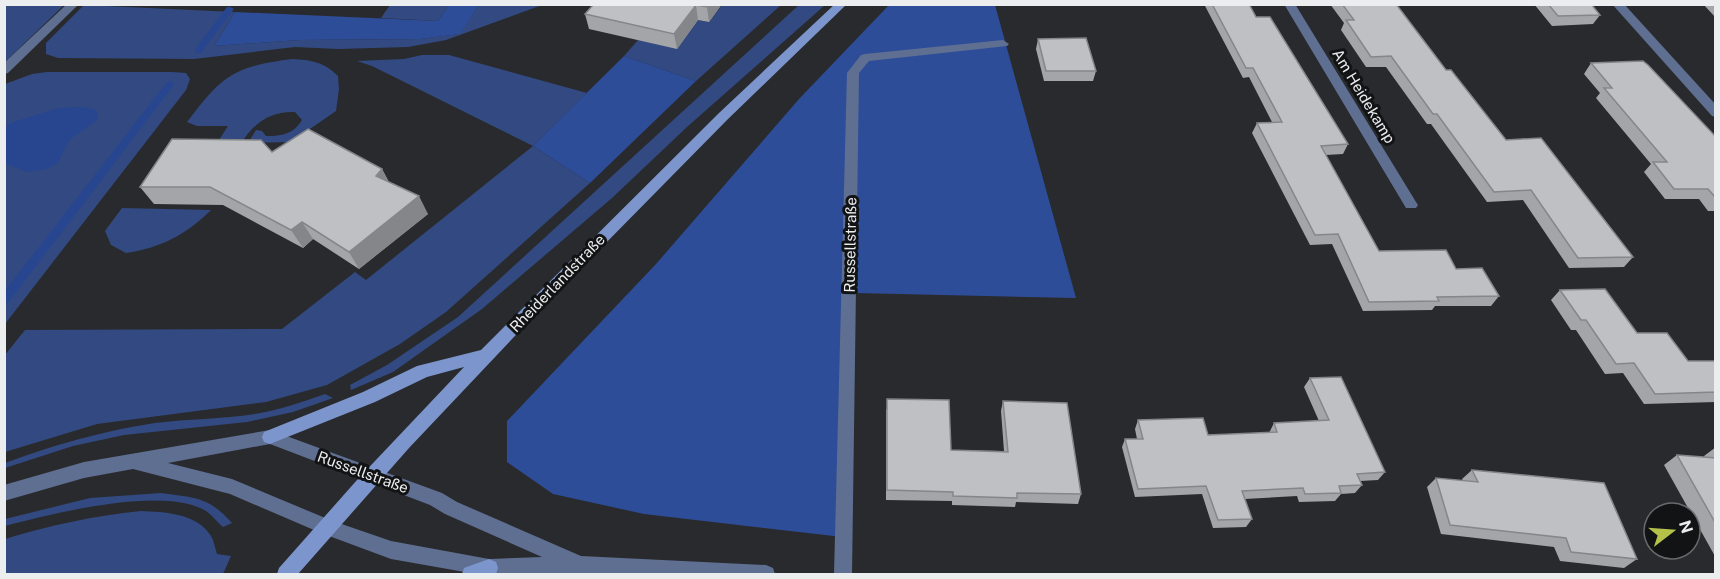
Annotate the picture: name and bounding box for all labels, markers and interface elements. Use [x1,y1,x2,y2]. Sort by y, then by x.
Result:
street label: Am Heidekamp [1329,46,1399,146]
street label: Russellstraße [841,197,859,293]
street label: Rheiderlandstraße [506,231,608,335]
street label: Russellstraße [315,448,411,496]
north arrow [1642,501,1702,561]
text: N [1675,518,1697,536]

